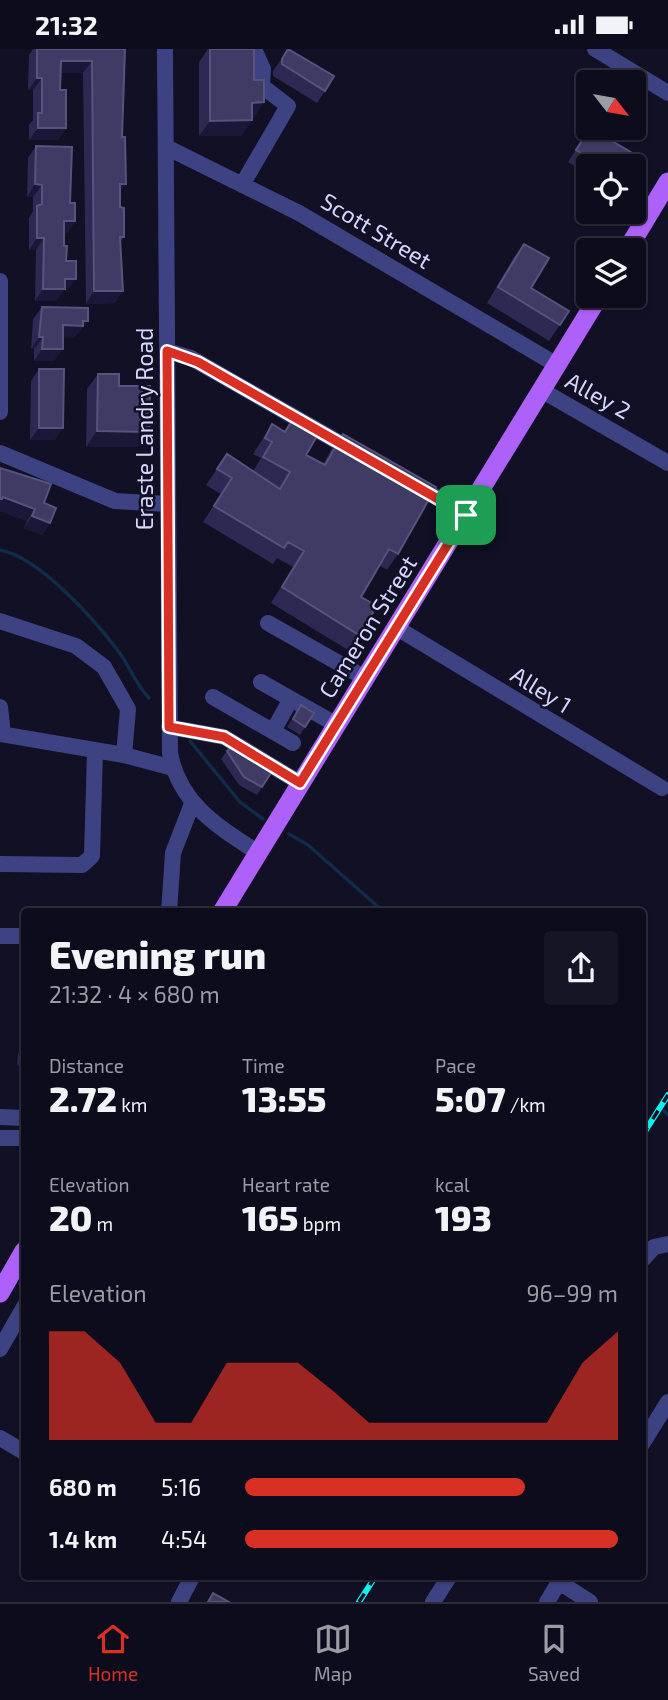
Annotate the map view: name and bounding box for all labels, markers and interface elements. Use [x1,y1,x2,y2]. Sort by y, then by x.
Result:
text: 21:32 [35,9,98,40]
north arrow [576,70,646,140]
map controls [576,70,646,308]
button: locate [576,154,646,224]
street label: Scott Street [316,186,437,274]
button: layers [576,238,646,308]
street label: Eraste Landry Road [130,328,158,530]
street label: Alley 2 [561,366,636,424]
pin [436,485,496,545]
icon: arrive [447,496,485,534]
street label: Cameron Street [312,550,422,703]
street label: Alley 1 [506,660,577,719]
text: Evening run [49,931,266,977]
button: share [544,931,618,1005]
text: 21:32 · 4 × 680 m [49,980,220,1008]
text: Distance [49,1054,124,1077]
text: Time [242,1054,285,1077]
text: Pace [435,1054,476,1077]
text: 2.72 [49,1077,117,1119]
text: 13:55 [242,1077,327,1119]
text: 5:07 [435,1077,505,1119]
text: km [117,1093,147,1116]
text: /km [505,1093,546,1116]
text: Elevation [49,1173,130,1196]
text: Heart rate [242,1173,330,1196]
text: kcal [435,1173,470,1196]
text: 20 [49,1196,92,1238]
text: 165 [242,1196,298,1238]
text: 193 [435,1196,492,1238]
text: m [92,1212,113,1235]
text: bpm [298,1212,341,1235]
text: Elevation [49,1279,147,1307]
text: 96–99 m [526,1279,618,1307]
text: 680 m [49,1473,117,1501]
text: 5:16 [161,1473,201,1501]
text: 1.4 km [49,1525,117,1553]
text: 4:54 [161,1525,207,1553]
tab: Home [88,1620,138,1685]
tab: Map [314,1620,352,1685]
tab: Saved [528,1620,580,1685]

